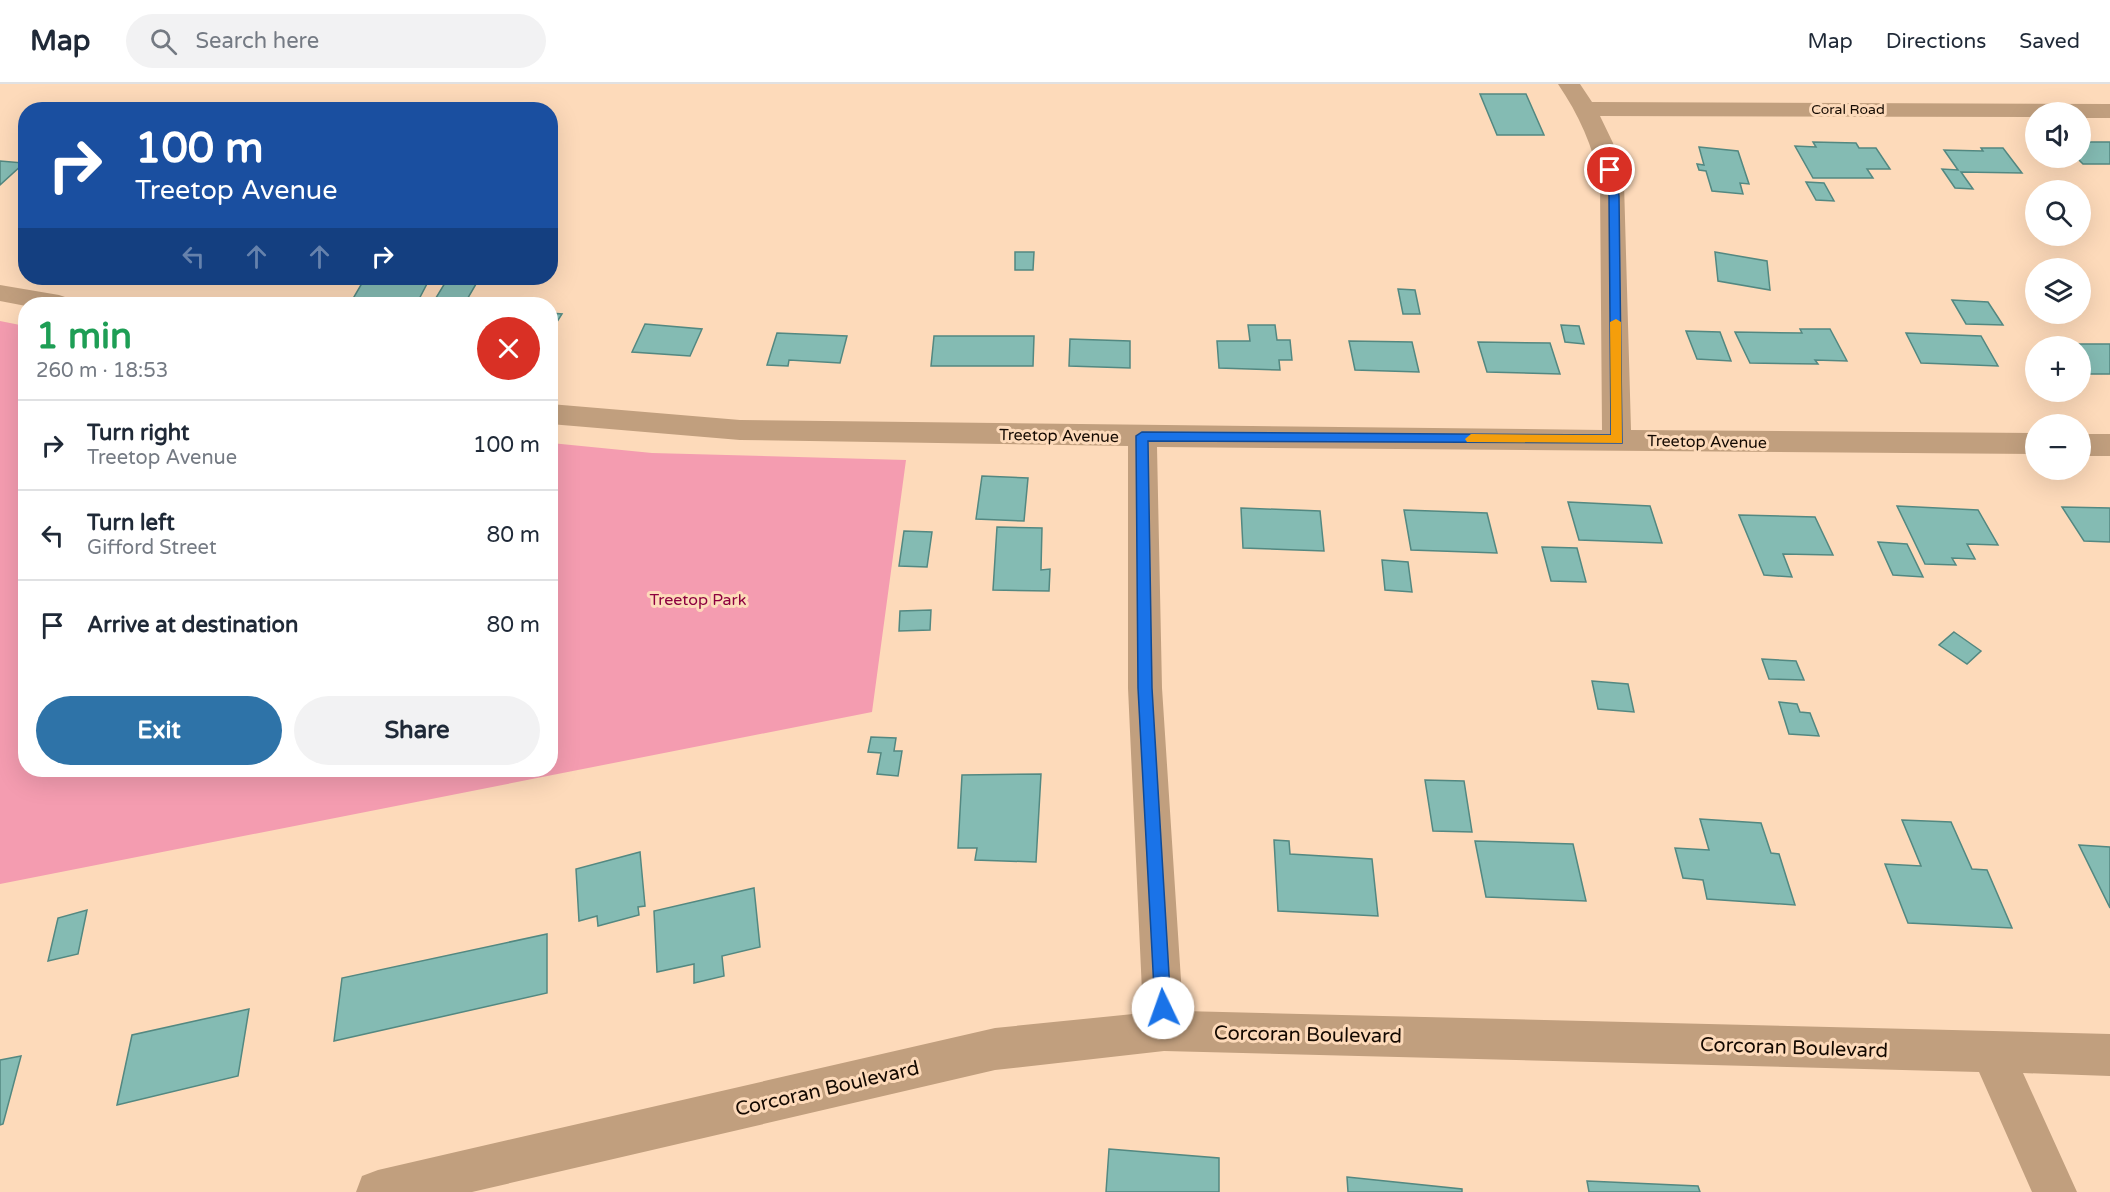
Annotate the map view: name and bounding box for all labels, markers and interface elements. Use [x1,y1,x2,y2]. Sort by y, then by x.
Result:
search box [126,14,546,68]
text: Map [30,24,90,58]
icon: search [147,25,180,58]
text: Search here [195,28,319,54]
text: Map [1807,29,1853,54]
text: Directions [1886,29,1986,54]
text: Saved [2019,29,2080,54]
street label: Coral Road [1811,101,1885,118]
map controls [2025,102,2091,480]
button: sound [2025,102,2091,168]
text: 100 m [135,123,264,174]
icon: right [36,126,114,204]
pin [1584,144,1635,195]
icon: arrive [1593,153,1626,186]
text: Treetop Avenue [135,174,338,207]
button: search [2025,180,2091,246]
icon: left [177,240,210,273]
icon: ahead [240,240,273,273]
icon: ahead [303,240,336,273]
icon: right [366,240,399,273]
button: layers [2025,258,2091,324]
text: 1 min [36,315,132,358]
button: close [477,317,540,380]
button: + [2025,336,2091,402]
text: 260 m · 18:53 [36,359,168,383]
button: − [2025,414,2091,480]
text: Turn right [87,420,189,446]
street label: Treetop Avenue [999,425,1119,447]
icon: right [36,429,69,462]
street label: Treetop Avenue [1647,431,1767,453]
text: 100 m [473,432,540,458]
text: Treetop Avenue [87,446,237,470]
text: Turn left [87,510,175,536]
icon: left [36,519,69,552]
text: 80 m [486,522,540,548]
text: Gifford Street [87,536,217,560]
park label: Treetop Park [650,590,747,610]
icon: arrive [36,609,69,642]
text: Arrive at destination [87,612,298,638]
text: 80 m [486,612,540,638]
button: Exit [36,696,282,765]
button: Share [294,696,540,765]
position arrow [1131,976,1195,1040]
street label: Corcoran Boulevard [1214,1021,1402,1049]
street label: Corcoran Boulevard [1700,1033,1888,1063]
street label: Corcoran Boulevard [733,1056,922,1122]

